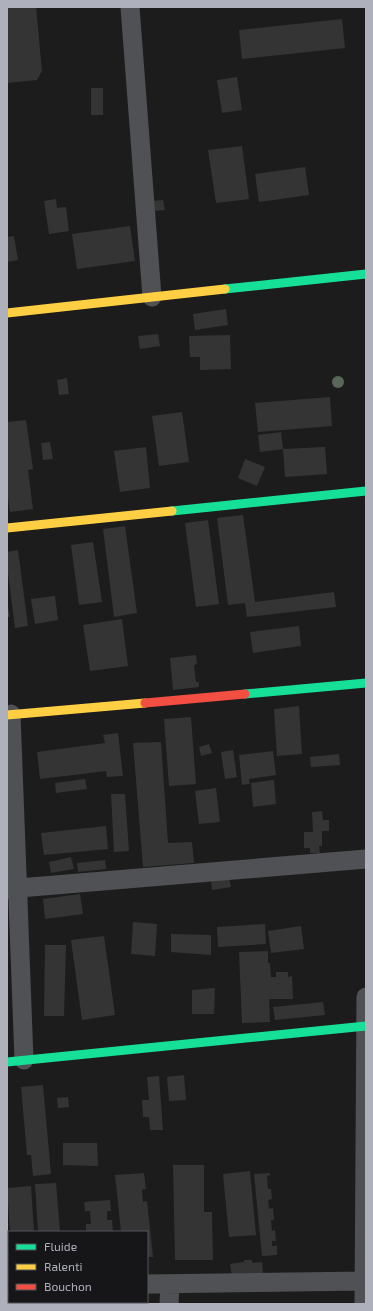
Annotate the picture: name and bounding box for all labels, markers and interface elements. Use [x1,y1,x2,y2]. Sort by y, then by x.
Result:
legend [8,1231,148,1303]
text: Fluide [44,1239,77,1253]
text: Ralenti [44,1259,83,1273]
text: Bouchon [44,1279,92,1293]

